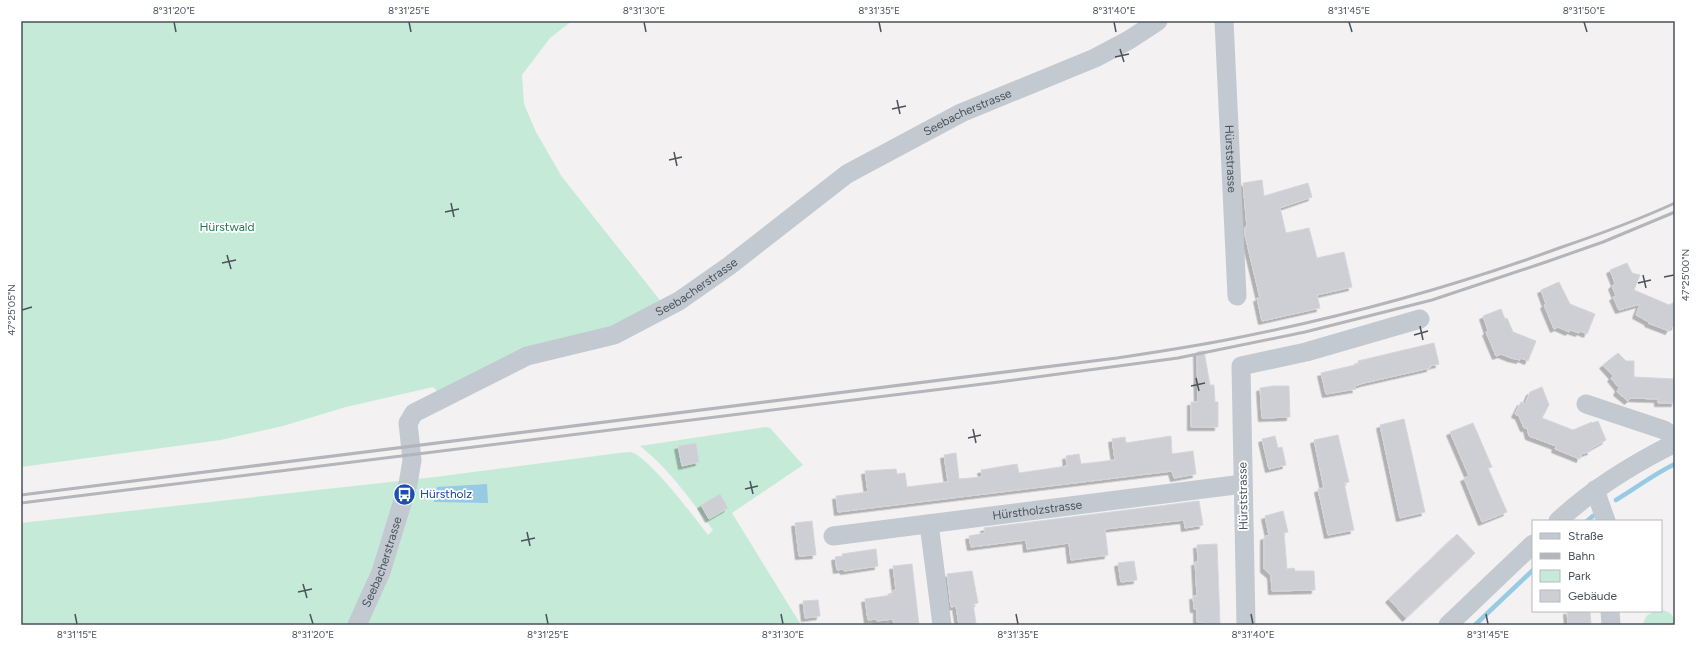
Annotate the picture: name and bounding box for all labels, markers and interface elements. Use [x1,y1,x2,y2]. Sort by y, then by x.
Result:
text: 8°31'20"E [153,4,195,17]
text: 8°31'25"E [388,4,430,17]
text: 8°31'30"E [623,4,665,17]
text: 8°31'35"E [858,4,900,17]
text: 8°31'40"E [1092,4,1136,17]
text: 8°31'45"E [1328,4,1370,17]
text: 8°31'50"E [1563,4,1605,17]
street label: Seebacherstrasse [921,86,1014,139]
street label: Hürststrasse [1222,125,1239,194]
park label: Hürstwald [200,220,254,234]
text: 47°25'00"N [1679,249,1692,301]
street label: Seebacherstrasse [653,255,741,319]
text: 47°25'05"N [5,284,18,336]
street label: Hürststrasse [1235,461,1251,530]
bus stop icon: Hürstholz [392,481,418,507]
place label: Hürstholz [420,487,472,501]
street label: Hürstholzstrasse [992,497,1083,523]
street label: Seebacherstrasse [359,514,405,609]
legend [1532,520,1662,612]
text: Straße [1568,529,1604,543]
text: Bahn [1568,549,1595,563]
text: Park [1568,569,1591,583]
text: Gebäude [1568,589,1618,603]
text: 8°31'15"E [57,628,97,641]
text: 8°31'20"E [292,628,334,641]
text: 8°31'25"E [527,628,569,641]
text: 8°31'30"E [762,628,804,641]
text: 8°31'35"E [997,628,1039,641]
text: 8°31'40"E [1231,628,1275,641]
text: 8°31'45"E [1467,628,1509,641]

